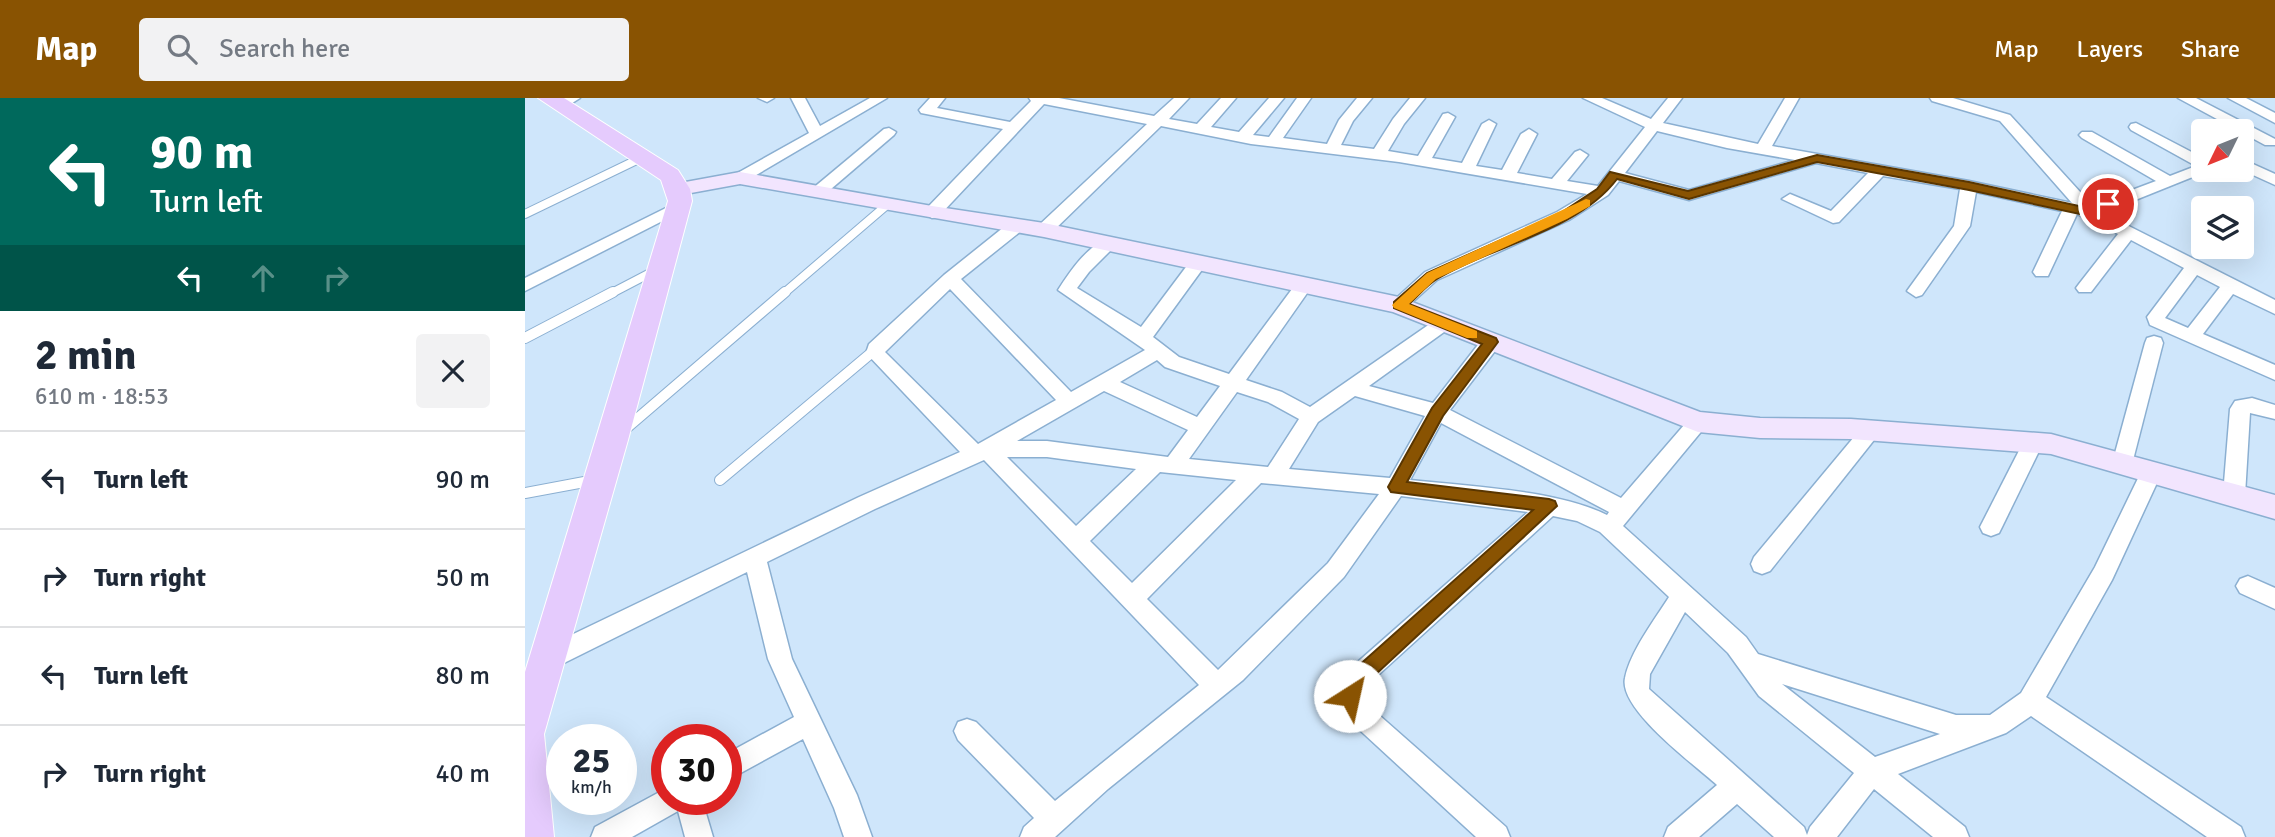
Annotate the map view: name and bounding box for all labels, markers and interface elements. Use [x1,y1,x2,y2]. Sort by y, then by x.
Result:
search box [139,18,629,81]
text: Map [35,29,97,70]
icon: search [163,30,201,68]
text: Search here [219,33,350,65]
text: Map [1994,34,2039,64]
text: Layers [2077,34,2143,64]
text: Share [2181,34,2240,64]
north arrow [2191,119,2254,182]
map controls [2191,119,2254,259]
text: 90 m [150,122,253,182]
icon: left [35,126,126,217]
pin [2078,174,2138,234]
text: Turn left [150,182,263,221]
icon: arrive [2089,185,2127,223]
button: layers [2191,196,2254,259]
icon: left [171,259,209,297]
icon: ahead [244,259,282,297]
icon: right [317,259,355,297]
text: 2 min [35,330,136,381]
button: close [416,334,490,408]
text: 610 m · 18:53 [35,382,169,411]
icon: left [35,461,73,499]
text: Turn left [94,464,188,496]
text: 90 m [435,464,490,496]
icon: right [35,559,73,597]
text: Turn right [94,562,206,594]
text: 50 m [435,562,490,594]
icon: left [35,657,73,695]
position arrow [1313,659,1387,733]
text: Turn left [94,660,188,692]
text: 80 m [435,660,490,692]
speed limit sign: 30 [651,724,742,815]
text: 25 [573,739,610,782]
icon: right [35,755,73,793]
text: Turn right [94,758,206,790]
text: 40 m [435,758,490,790]
text: km/h [571,776,612,798]

